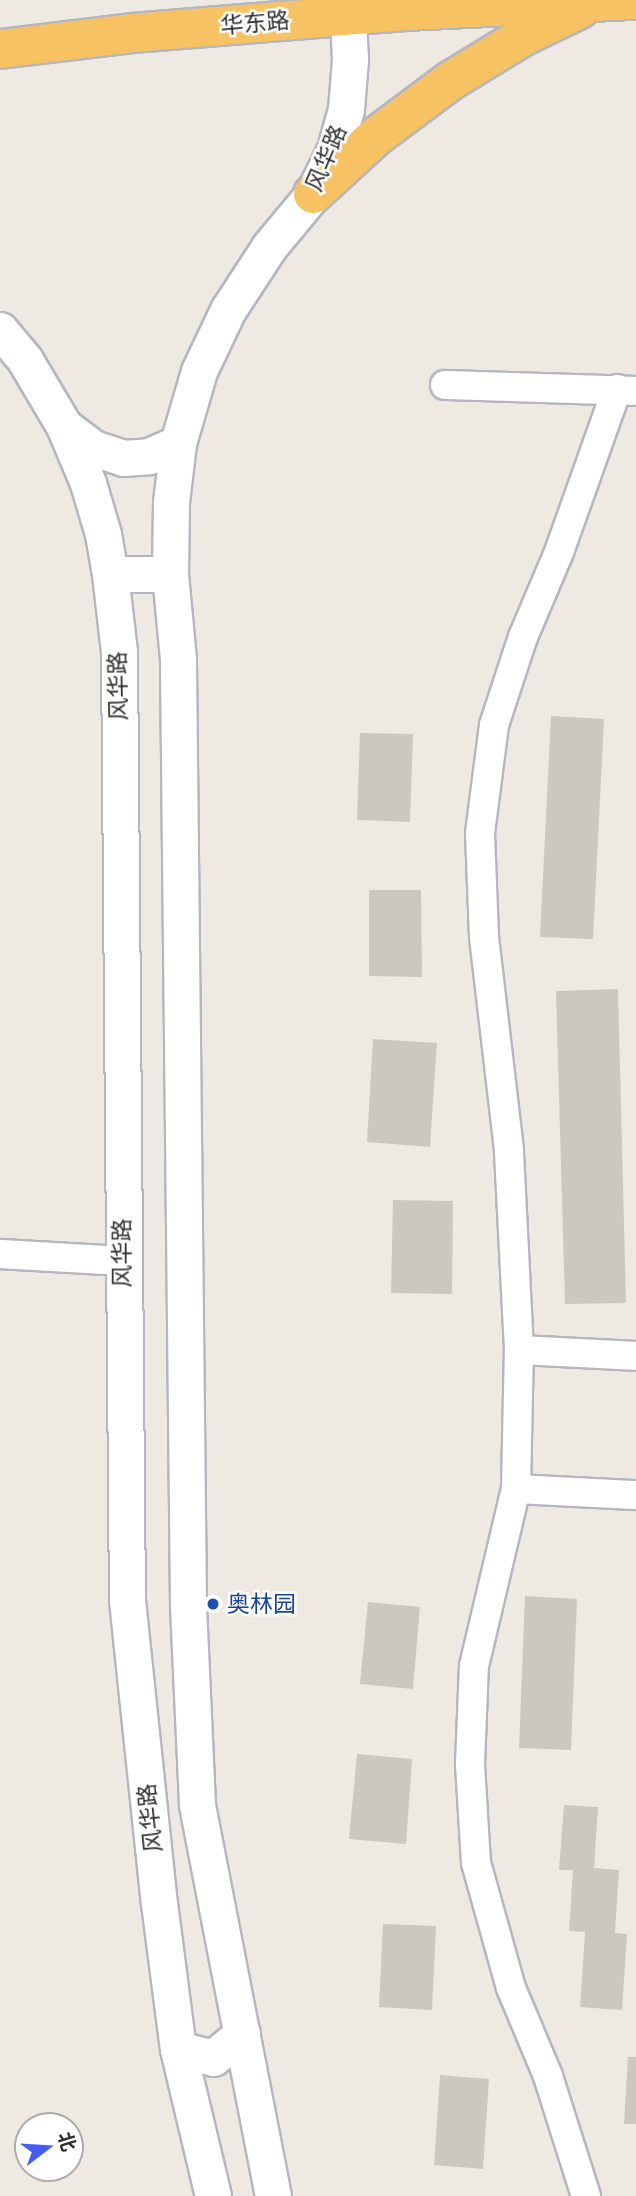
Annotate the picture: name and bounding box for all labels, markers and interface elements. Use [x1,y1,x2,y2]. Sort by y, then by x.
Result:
street label: 华东路 [219,6,291,40]
street label: 风华路 [300,121,352,195]
street label: 风华路 [104,651,132,721]
street label: 风华路 [108,1219,136,1287]
place label: 奥林园 [227,1590,296,1618]
marker: 奥林园 [205,1596,221,1612]
street label: 风华路 [133,1782,167,1854]
north arrow [14,2112,84,2182]
text: 北 [54,2129,80,2154]

